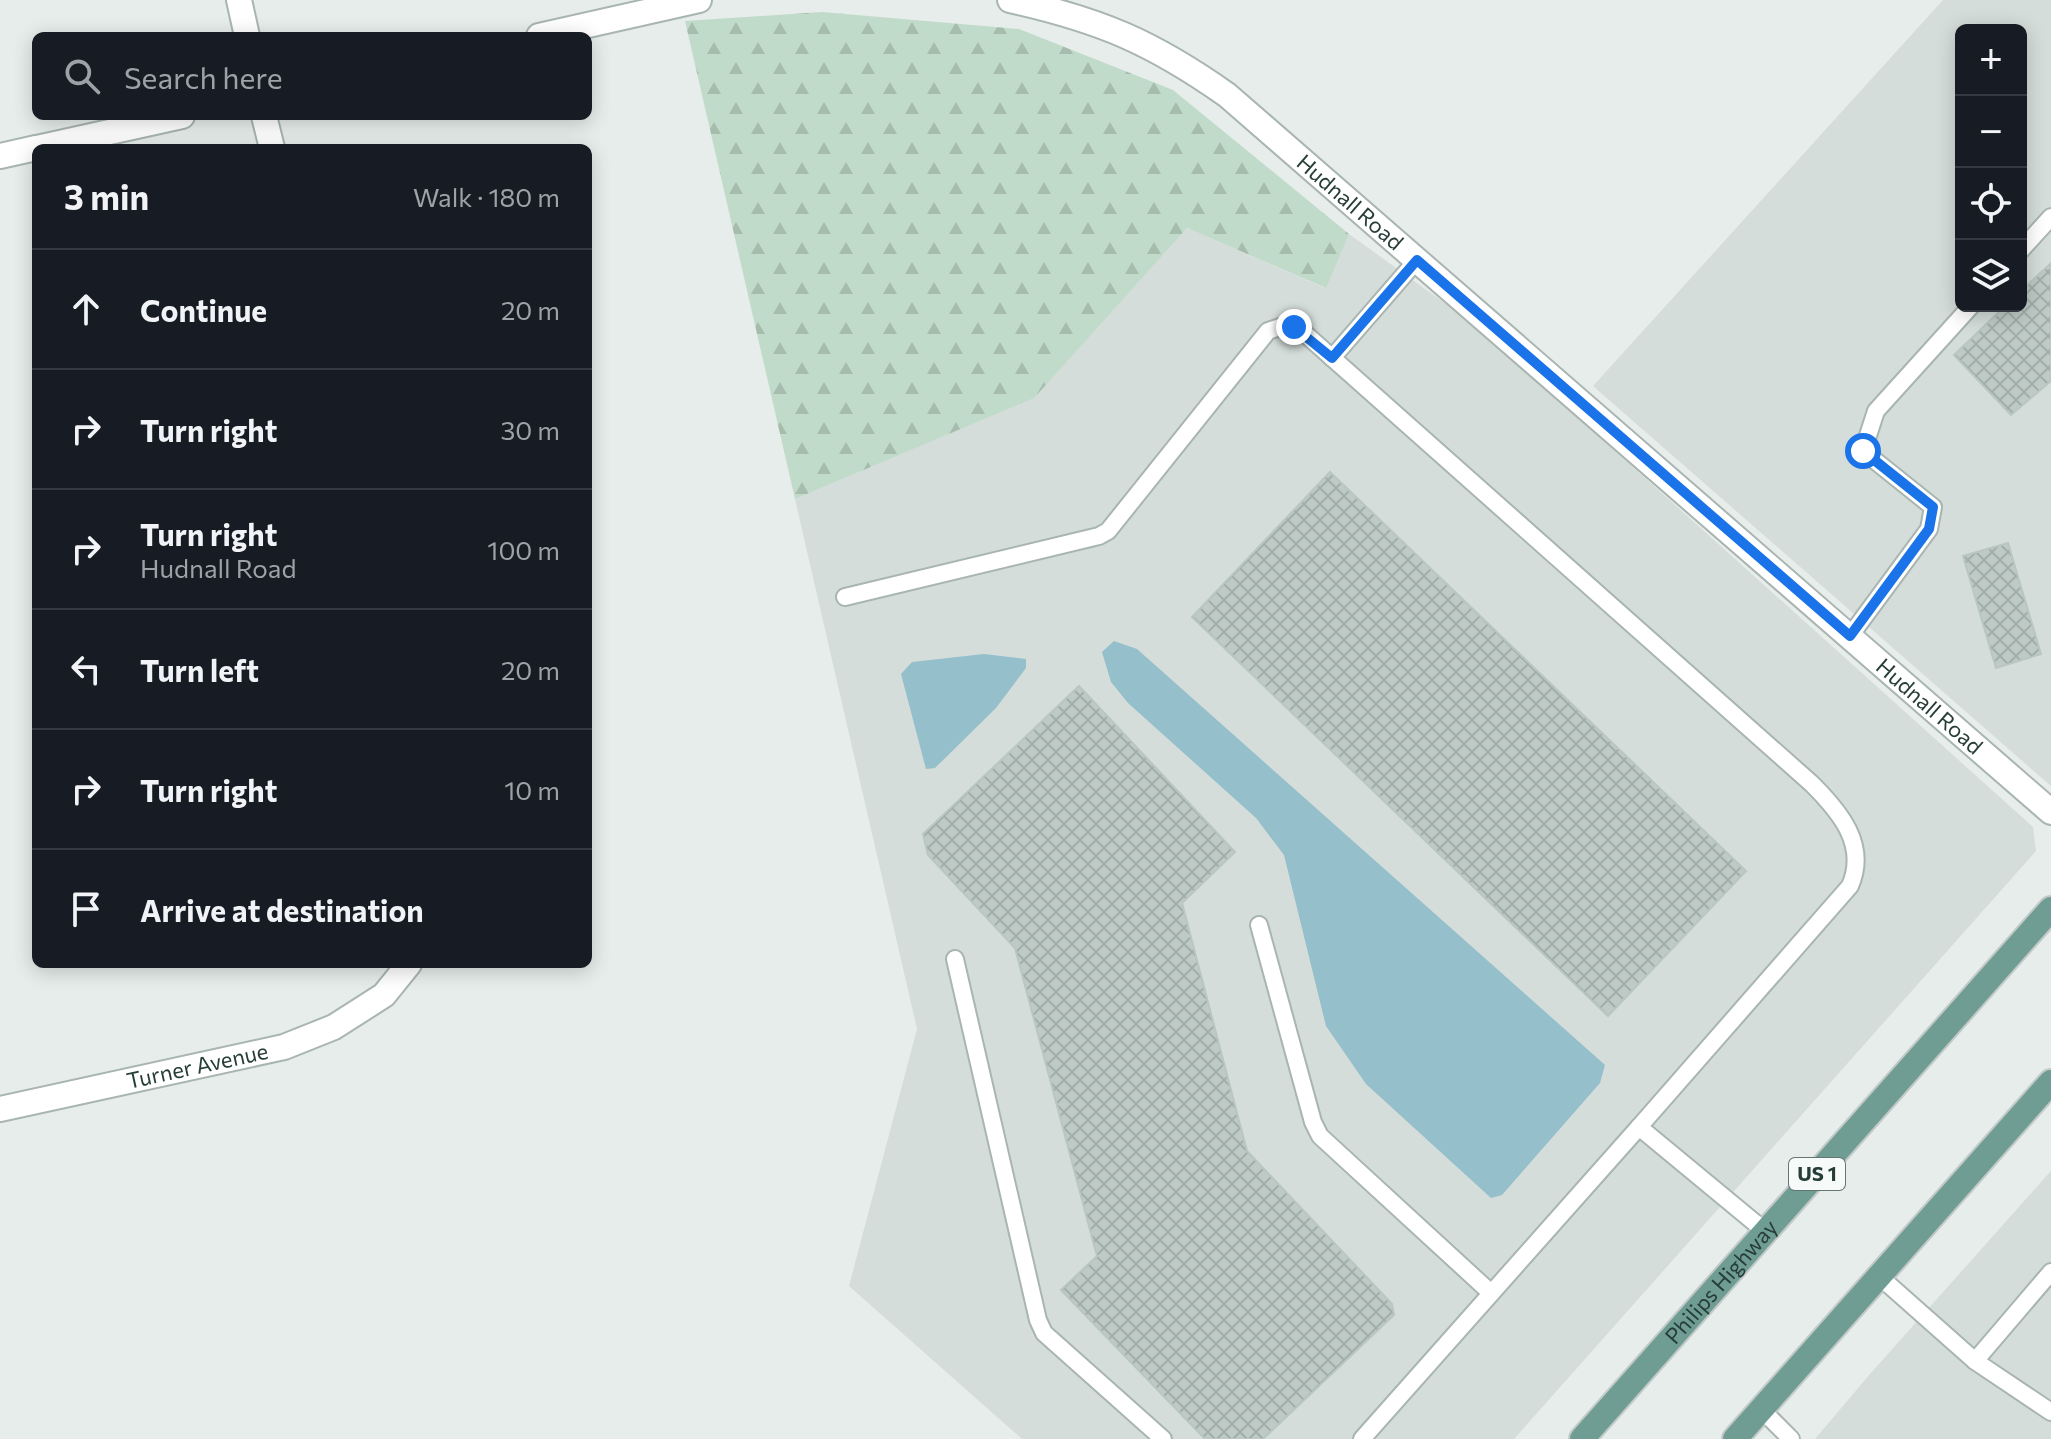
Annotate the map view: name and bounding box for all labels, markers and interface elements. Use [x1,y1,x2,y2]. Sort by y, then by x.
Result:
map controls [1955,24,2027,312]
button: + [1955,24,2027,96]
search box [32,32,592,120]
icon: search [60,54,104,98]
text: Search here [124,58,283,95]
button: − [1955,96,2027,168]
street label: Hudnall Road [1292,148,1409,255]
button: locate [1955,168,2027,240]
text: 3 min [64,175,149,217]
text: Walk · 180 m [413,181,560,212]
button: layers [1955,240,2027,312]
icon: ahead [64,287,108,331]
text: Continue [140,291,267,328]
text: 20 m [501,294,560,325]
route end [1276,309,1312,345]
icon: right [64,407,108,451]
text: Turn right [140,411,277,448]
text: 30 m [501,414,560,445]
route start [1845,433,1881,469]
text: Turn right [140,515,277,552]
icon: right [64,527,108,571]
text: 100 m [487,534,560,565]
text: Hudnall Road [140,552,296,583]
icon: left [64,647,108,691]
text: Turn left [140,651,259,688]
street label: Hudnall Road [1871,652,1989,760]
text: 20 m [501,654,560,685]
icon: right [64,767,108,811]
text: Turn right [140,771,277,808]
text: 10 m [504,774,560,805]
icon: arrive [64,887,108,931]
text: Arrive at destination [140,891,424,928]
street label: Turner Avenue [124,1037,270,1094]
road number: US 1 [1789,1158,1845,1190]
street label: Philips Highway [1659,1214,1783,1349]

